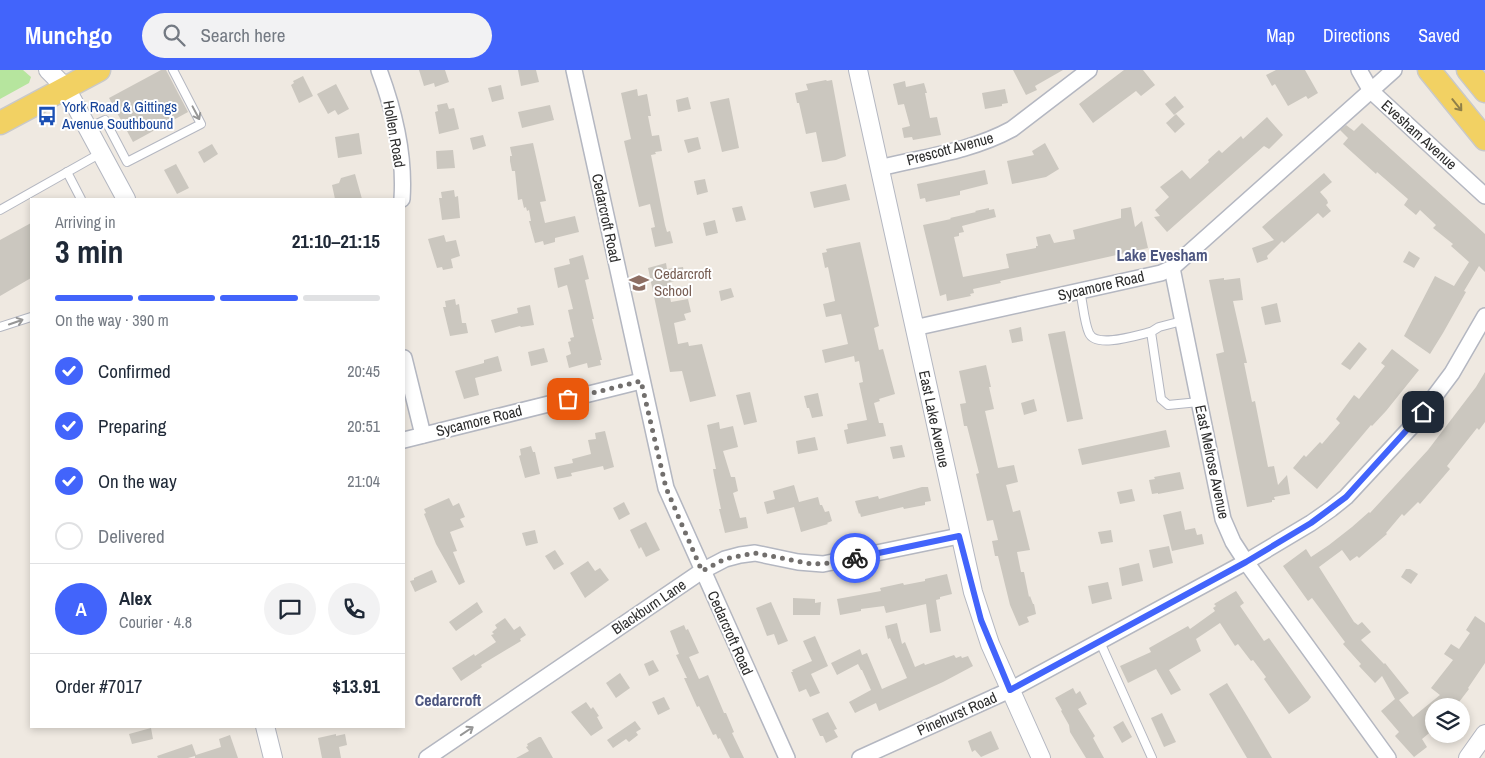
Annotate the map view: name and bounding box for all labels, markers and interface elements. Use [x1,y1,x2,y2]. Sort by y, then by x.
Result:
search box [142,13,492,58]
text: Munchgo [25,19,112,51]
icon: search [160,21,188,49]
text: Search here [200,22,285,48]
text: Map [1266,23,1295,48]
text: Directions [1323,23,1390,48]
text: Saved [1418,23,1460,48]
street label: Evesham Avenue [1377,95,1462,174]
place label: York Road & Gittings Avenue Southbound [61,96,177,134]
one-way arrow [1451,98,1462,111]
street label: Hollen Road [378,99,411,169]
bus stop icon: York Road & Gittings Avenue Southbound [36,105,58,127]
one-way arrow [191,105,201,120]
street label: Prescott Avenue [904,127,996,170]
street label: Cedarcroft Road [587,172,626,264]
text: Arriving in [55,211,116,233]
text: 21:10–21:15 [292,228,380,254]
text: 3 min [55,230,124,273]
district label: Lake Evesham [1116,244,1208,266]
place label: Cedarcroft School [654,263,712,301]
street label: Sycamore Road [1056,265,1146,306]
school or university icon: Cedarcroft School [628,272,650,294]
text: On the way · 390 m [55,309,169,331]
one-way arrow [7,317,23,326]
icon: check [55,357,83,385]
text: Confirmed [98,358,171,384]
text: 20:45 [347,360,380,382]
street label: East Lake Avenue [914,368,955,470]
pin [547,378,589,420]
icon: bag [554,385,582,413]
pin [1402,391,1444,433]
icon: home [1409,398,1437,426]
street label: Sycamore Road [434,400,524,441]
street label: East Melrose Avenue [1190,403,1235,521]
icon: check [55,412,83,440]
text: Preparing [98,413,166,439]
text: 20:51 [347,415,380,437]
icon: check [55,467,83,495]
text: On the way [98,468,177,494]
text: 21:04 [347,470,380,492]
text: Delivered [98,523,165,549]
courier [830,533,880,583]
icon: bike [841,544,869,572]
street label: Blackburn Lane [607,574,690,639]
button: chat [264,583,316,635]
button: phone [328,583,380,635]
text: Alex [119,585,152,611]
street label: Cedarcroft Road [703,587,758,678]
text: A [75,596,87,622]
text: Courier · 4.8 [119,611,192,633]
text: Order #7017 [55,673,142,699]
text: $13.91 [332,673,380,699]
street label: Pinehurst Road [913,687,1000,741]
district label: Cedarcroft [415,689,482,711]
map controls [1425,698,1470,743]
button: layers [1425,698,1470,743]
one-way arrow [460,726,474,736]

